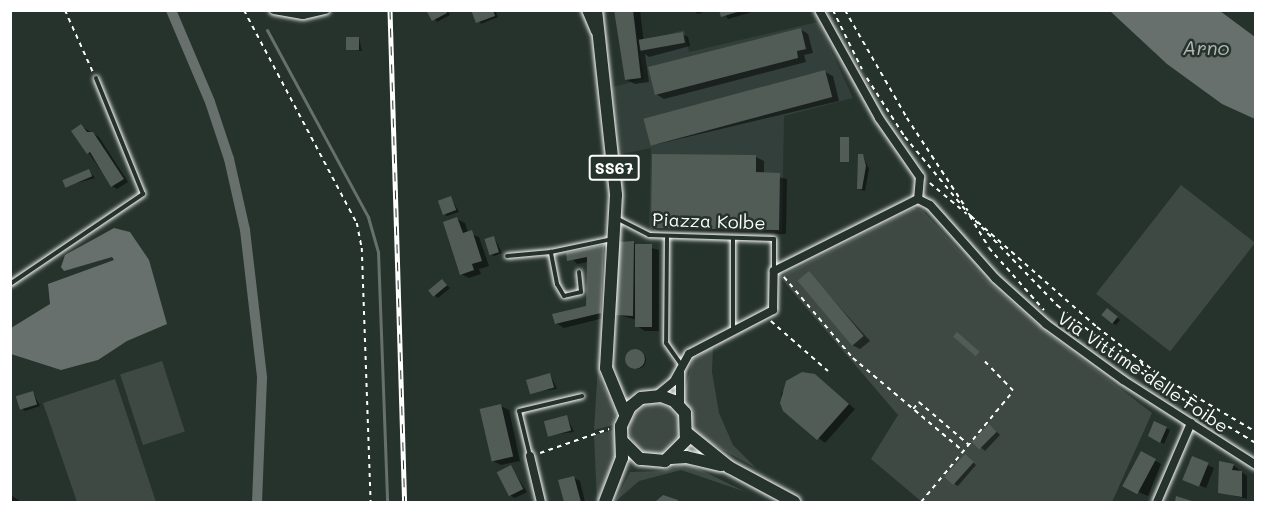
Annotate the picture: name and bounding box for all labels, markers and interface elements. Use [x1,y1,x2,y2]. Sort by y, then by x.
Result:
water label: Arno [1183,35,1229,59]
road number: SS67 [588,155,640,181]
street label: Piazza Kolbe [652,208,766,234]
street label: Via Vittime delle Foibe [1054,307,1232,437]

